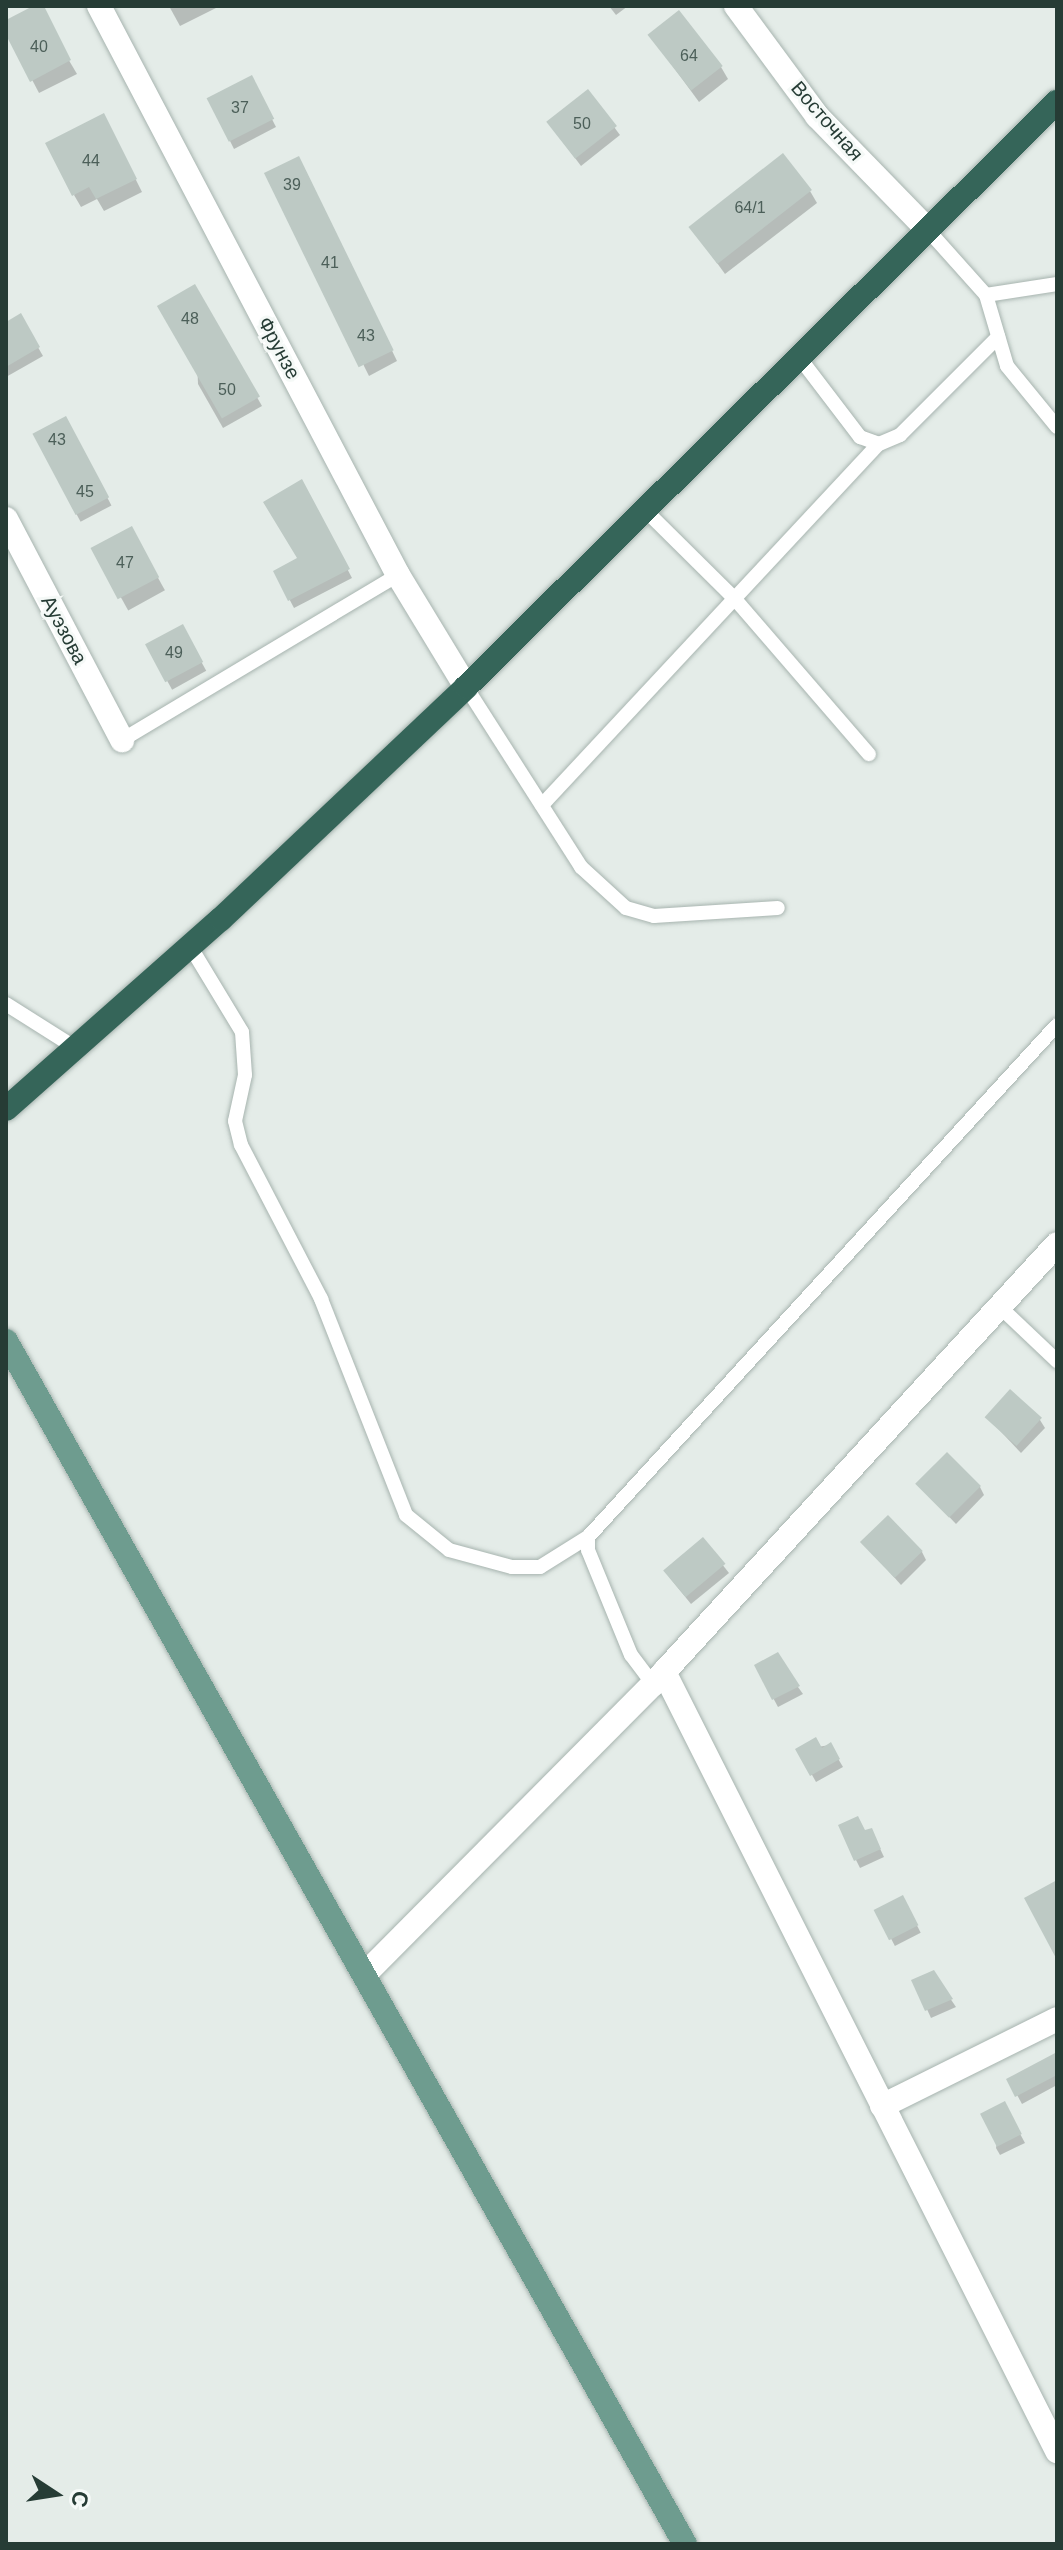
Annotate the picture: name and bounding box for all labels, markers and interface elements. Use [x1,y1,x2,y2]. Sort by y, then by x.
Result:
house number: 40 [30,37,48,57]
house number: 64 [680,46,698,66]
street label: Восточная [786,76,868,166]
house number: 37 [231,98,249,118]
house number: 50 [573,114,591,134]
house number: 44 [82,151,100,171]
house number: 39 [283,175,301,195]
house number: 64/1 [734,198,766,218]
house number: 41 [321,253,339,273]
house number: 48 [181,309,199,329]
street label: Фрунзе [253,313,305,383]
house number: 43 [357,326,375,346]
house number: 50 [218,380,236,400]
house number: 43 [48,430,66,450]
house number: 45 [76,482,94,502]
house number: 47 [116,553,134,573]
street label: Ауэзова [36,591,92,669]
house number: 49 [165,643,183,663]
north arrow [16,2454,96,2534]
text: С [66,2489,94,2509]

